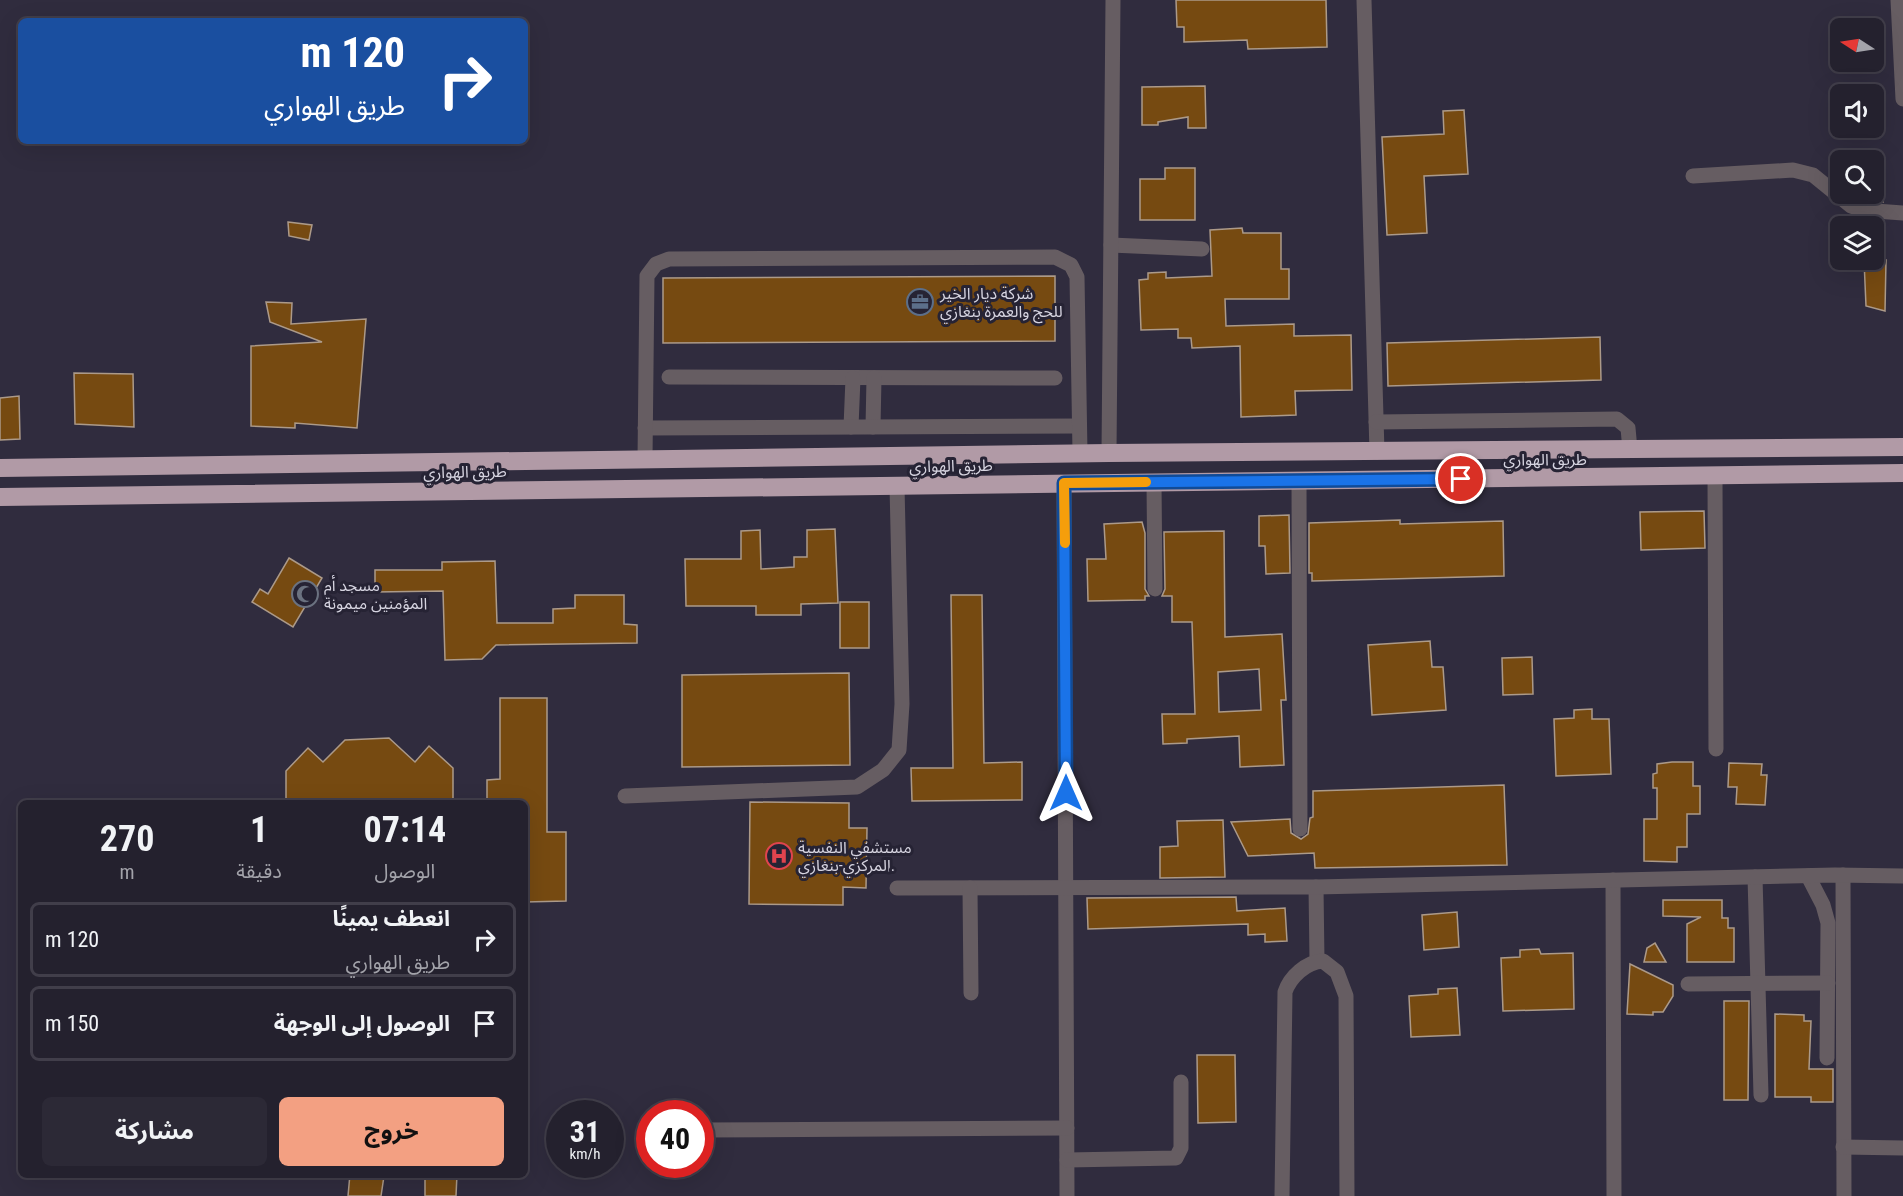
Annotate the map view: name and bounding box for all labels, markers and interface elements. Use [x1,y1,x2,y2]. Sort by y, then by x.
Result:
north arrow [1830,18,1884,72]
map controls [1830,18,1884,270]
text: 120 m [300,28,405,77]
icon: right [426,42,504,120]
button: sound [1830,84,1884,138]
text: طريق الهواري [264,90,405,122]
button: search [1830,150,1884,204]
button: layers [1830,216,1884,270]
place label: شركة ديار الخير للحج والعمرة بنغازي [939,284,1063,324]
office icon: شركة ديار الخير للحج والعمرة بنغازي [905,287,935,317]
street label: طريق الهواري [1503,450,1587,471]
pin [1435,453,1486,504]
street label: طريق الهواري [909,456,993,479]
street label: طريق الهواري [423,462,507,485]
icon: arrive [1444,462,1477,495]
place label: مسجد أم المؤمنين ميمونة [324,575,427,613]
mosque icon: مسجد أم المؤمنين ميمونة [290,579,320,609]
position arrow [1034,761,1098,825]
text: 1 [250,809,268,851]
text: 07:14 [364,809,446,851]
text: 270 [100,818,154,860]
place label: مستشفي النفسية المركزي-بنغازي. [798,838,912,877]
hospital icon: مستشفي النفسية المركزي-بنغازي. [764,841,794,871]
text: دقيقة [236,859,282,883]
text: الوصول [374,859,435,883]
text: m [120,860,135,884]
text: انعطف يمينًا [332,906,450,931]
icon: right [468,923,501,956]
text: 120 m [45,927,99,952]
text: طريق الهواري [346,950,450,974]
icon: arrive [468,1007,501,1040]
text: 150 m [45,1011,99,1036]
text: الوصول إلى الوجهة [274,1011,450,1036]
button: مشاركة [42,1097,267,1166]
button: خروج [279,1097,504,1166]
speed limit sign: 40 [636,1100,714,1178]
text: 31 [570,1114,600,1149]
text: km/h [570,1145,600,1163]

